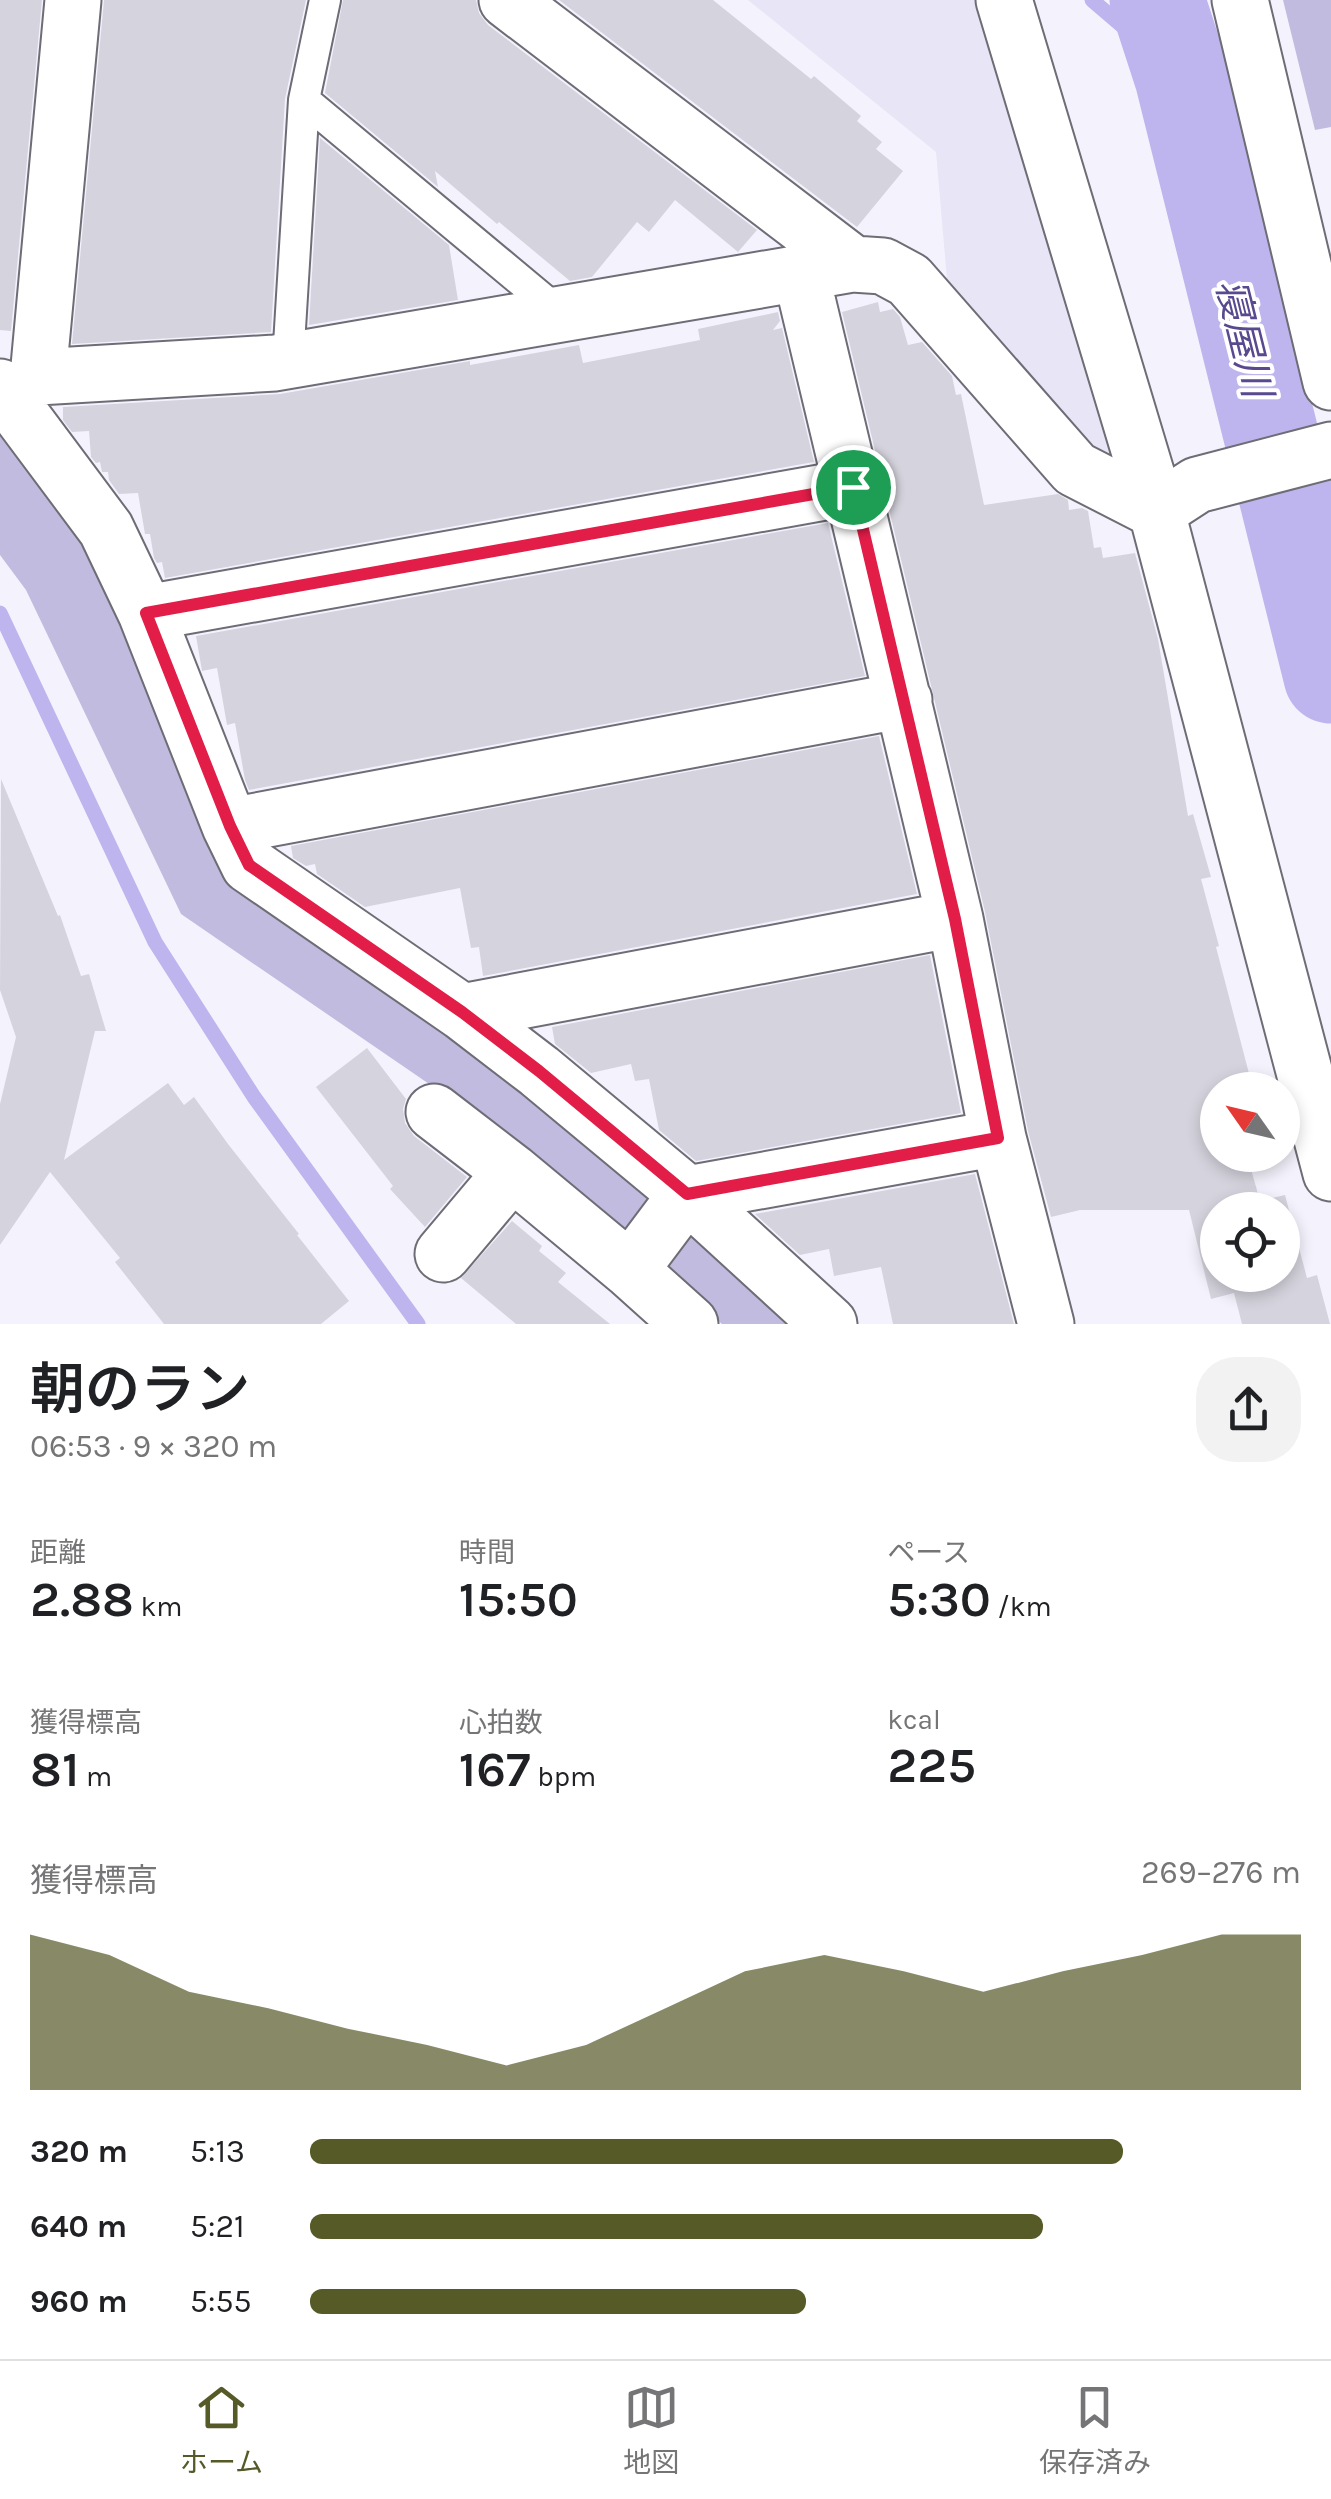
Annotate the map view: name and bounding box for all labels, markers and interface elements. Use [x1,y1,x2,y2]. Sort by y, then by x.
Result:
water label: 寝屋川 [1207,274,1282,406]
pin [811,445,896,530]
icon: arrive [826,460,881,515]
north arrow [1200,1072,1300,1172]
map controls [1200,1072,1300,1292]
button: locate [1200,1192,1300,1292]
button: share [1196,1357,1301,1462]
text: 朝のラン [30,1358,250,1422]
text: 06:53 · 9 × 320 m [30,1428,277,1465]
text: 距離 [30,1536,86,1569]
text: 時間 [459,1536,515,1569]
text: ペース [887,1536,970,1569]
text: 2.88 [30,1570,134,1629]
text: 15:50 [459,1570,578,1629]
text: 5:30 [887,1570,991,1629]
text: km [134,1590,183,1623]
text: /km [991,1590,1052,1623]
text: kcal [887,1703,941,1736]
text: 獲得標高 [30,1706,142,1739]
text: 心拍数 [459,1706,543,1739]
text: 225 [887,1736,976,1795]
text: 81 [30,1740,79,1799]
text: 167 [459,1740,531,1799]
text: m [79,1760,112,1793]
text: bpm [531,1760,596,1793]
text: 269–276 m [1141,1854,1301,1891]
text: 獲得標高 [30,1862,158,1899]
text: 320 m [30,2133,128,2170]
text: 5:13 [190,2133,245,2170]
text: 640 m [30,2208,127,2245]
text: 5:21 [190,2208,245,2245]
text: 960 m [30,2283,128,2320]
text: 5:55 [190,2283,252,2320]
tab: ホーム [180,2380,263,2480]
tab: 地図 [623,2380,679,2480]
tab: 保存済み [1039,2380,1151,2480]

